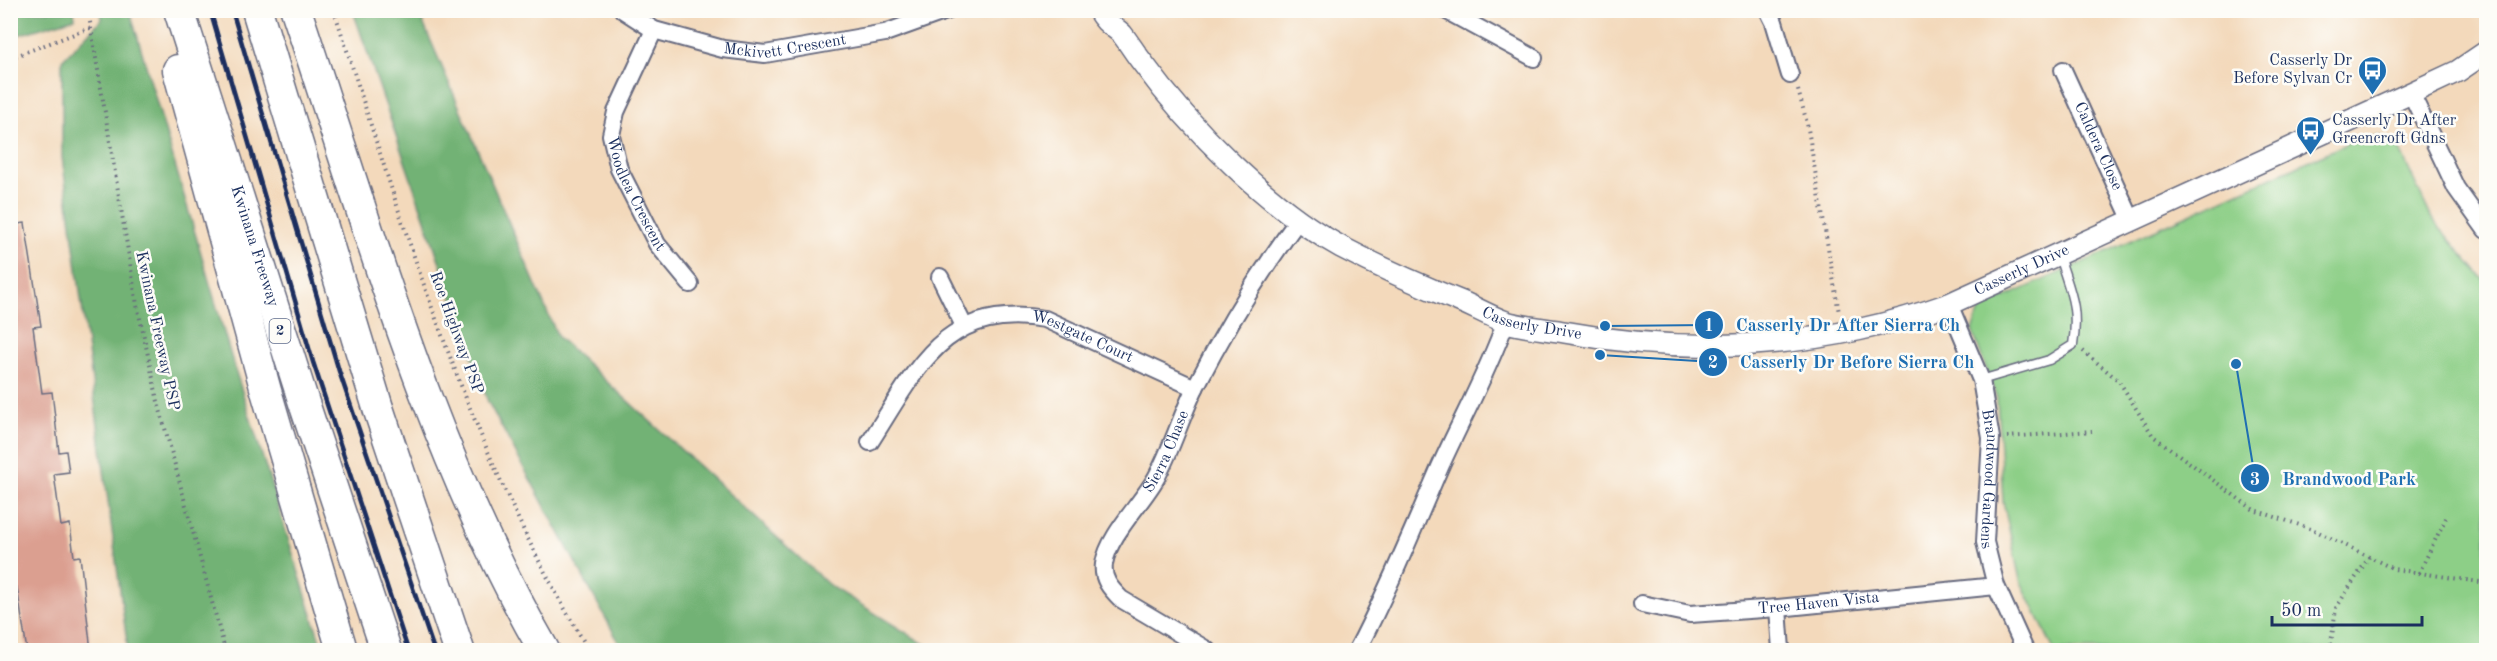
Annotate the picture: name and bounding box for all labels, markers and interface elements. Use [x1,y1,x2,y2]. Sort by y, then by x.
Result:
street label: Mckivett Crescent [723,32,848,62]
place label: Casserly Dr Before Sylvan Cr [2233,53,2352,87]
bus stop icon: Casserly Dr Before Sylvan Cr [2357,54,2389,96]
street label: Caldera Close [2071,100,2125,193]
place label: Casserly Dr After Greencroft Gdns [2332,113,2457,147]
bus stop icon: Casserly Dr After Greencroft Gdns [2295,114,2327,156]
street label: Woodlea Crescent [604,135,668,255]
street label: Kwinana Freeway [227,184,281,310]
street label: Casserly Drive [1972,242,2072,299]
street label: Kwinana Freeway PSP [132,250,182,412]
street label: Roe Highway PSP [426,269,486,397]
street label: Casserly Drive [1479,304,1583,343]
callout: Casserly Dr After Sierra Ch [1694,307,1972,343]
street label: Westgate Court [1031,309,1136,366]
text: 1 [1704,317,1714,335]
text: Casserly Dr After Sierra Ch [1736,317,1960,335]
road number: 2 [270,319,290,343]
callout: Casserly Dr Before Sierra Ch [1698,344,1986,380]
text: 2 [1708,354,1718,372]
text: Casserly Dr Before Sierra Ch [1740,354,1974,372]
street label: Sierra Chase [1141,408,1192,496]
street label: Brandwood Gardens [1977,408,1999,550]
callout: Brandwood Park [2240,460,2428,496]
text: 3 [2250,471,2260,489]
text: Brandwood Park [2282,471,2416,489]
scale bar [2272,589,2422,627]
street label: Tree Haven Vista [1757,590,1880,617]
text: 50 m [2281,602,2321,620]

